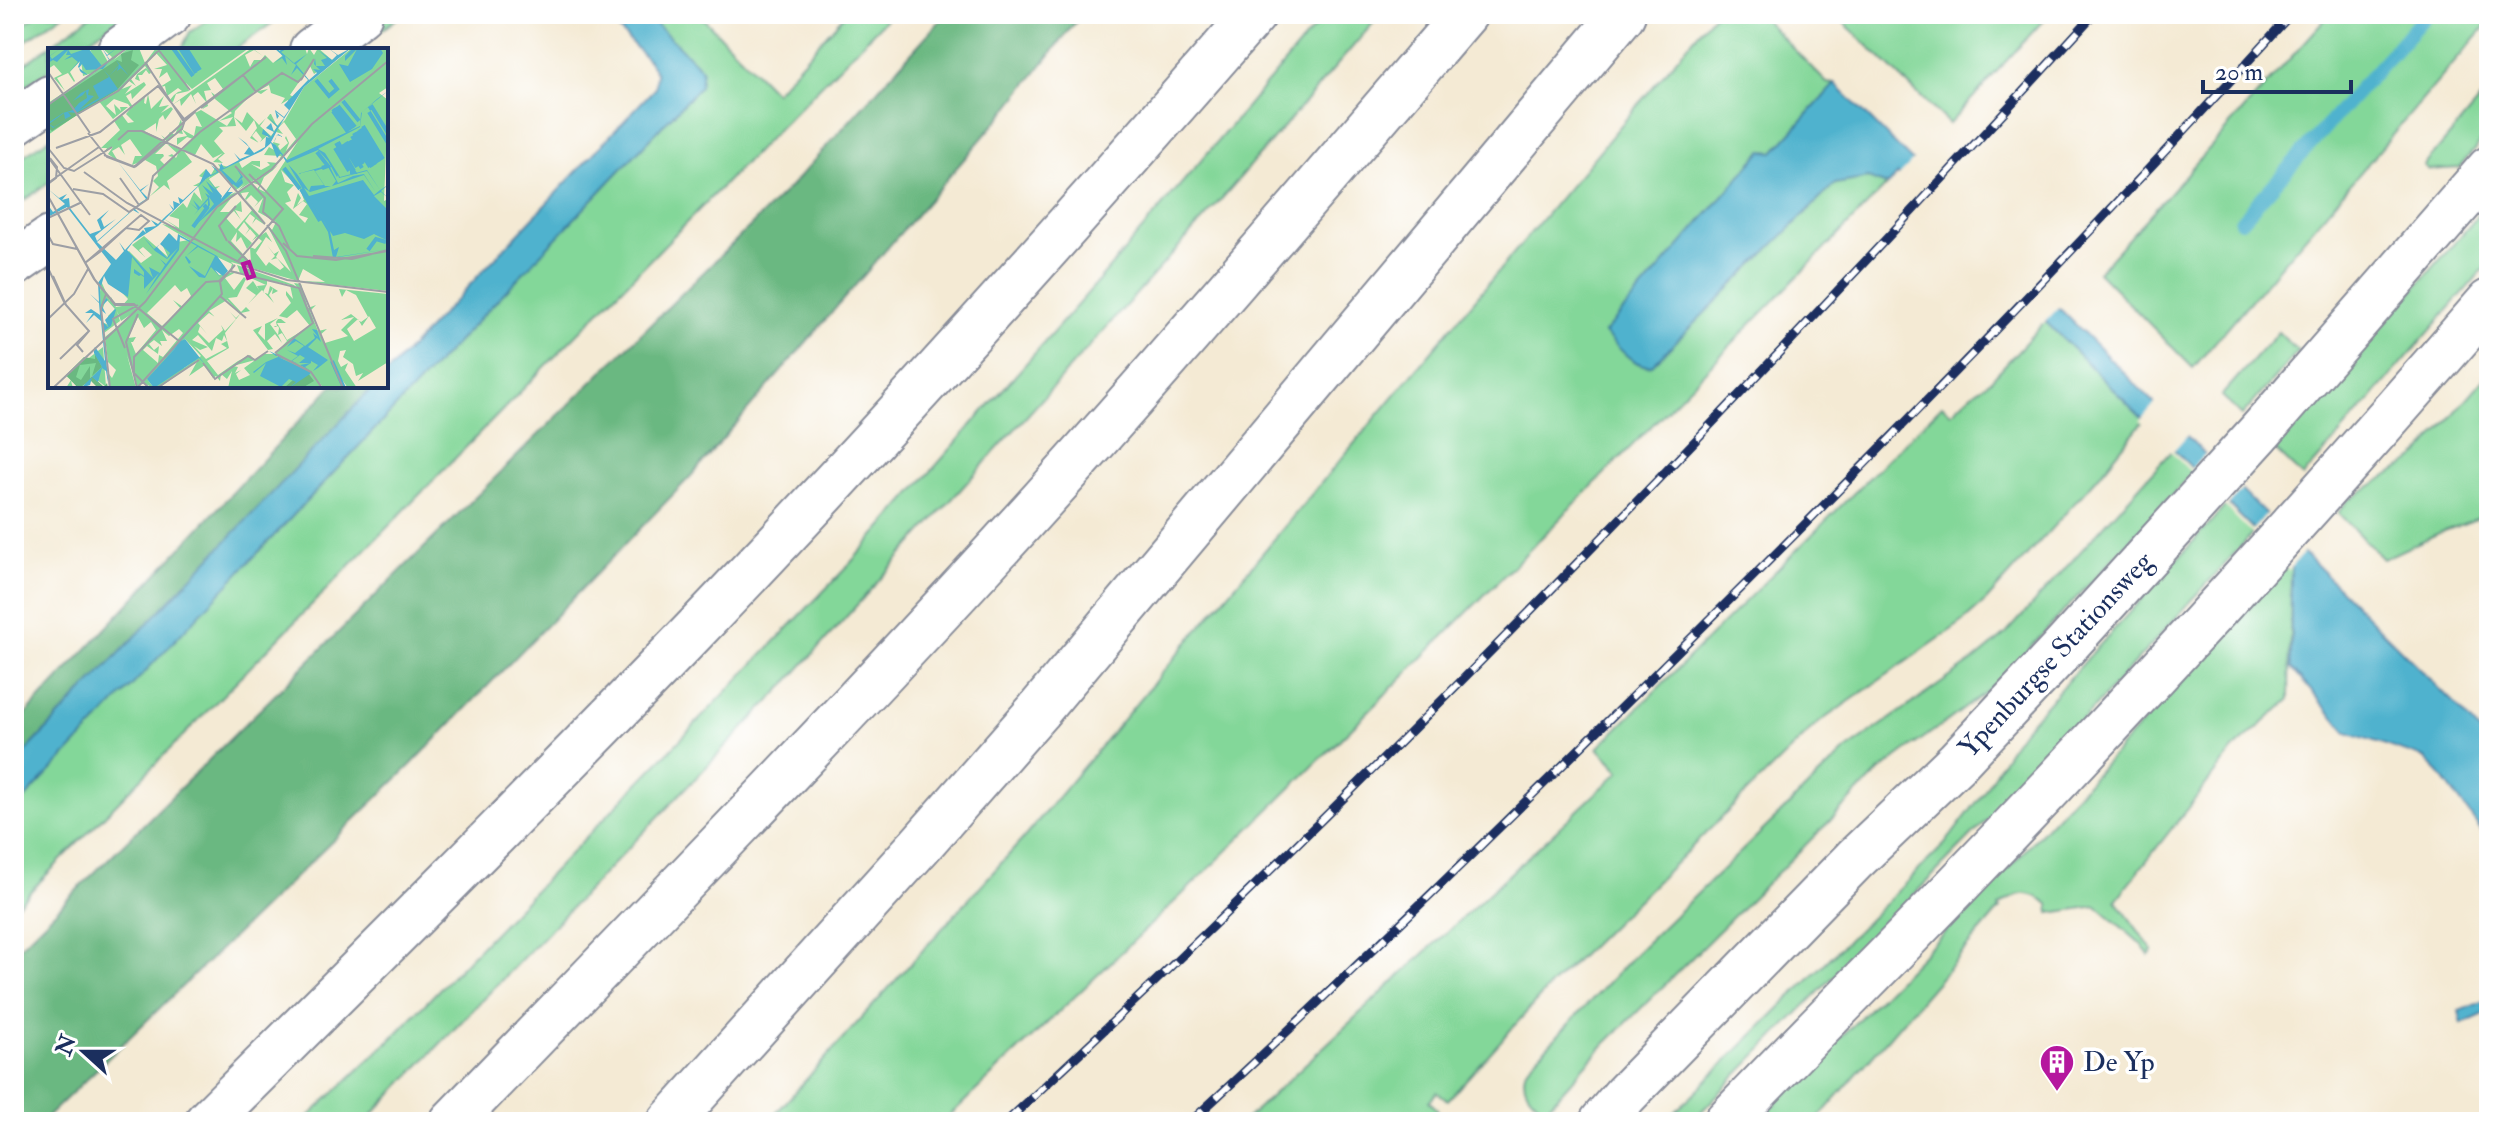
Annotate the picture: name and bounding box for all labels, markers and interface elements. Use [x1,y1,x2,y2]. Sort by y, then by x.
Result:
scale bar [2203,44,2351,94]
inset map [48,48,388,388]
text: 20 m [2215,57,2264,88]
street label: Ypenburgse Stationsweg [1951,544,2161,765]
north arrow [44,1012,124,1092]
text: N [49,1031,83,1060]
building icon: De Yp [2038,1043,2076,1093]
place label: De Yp [2083,1045,2155,1080]

